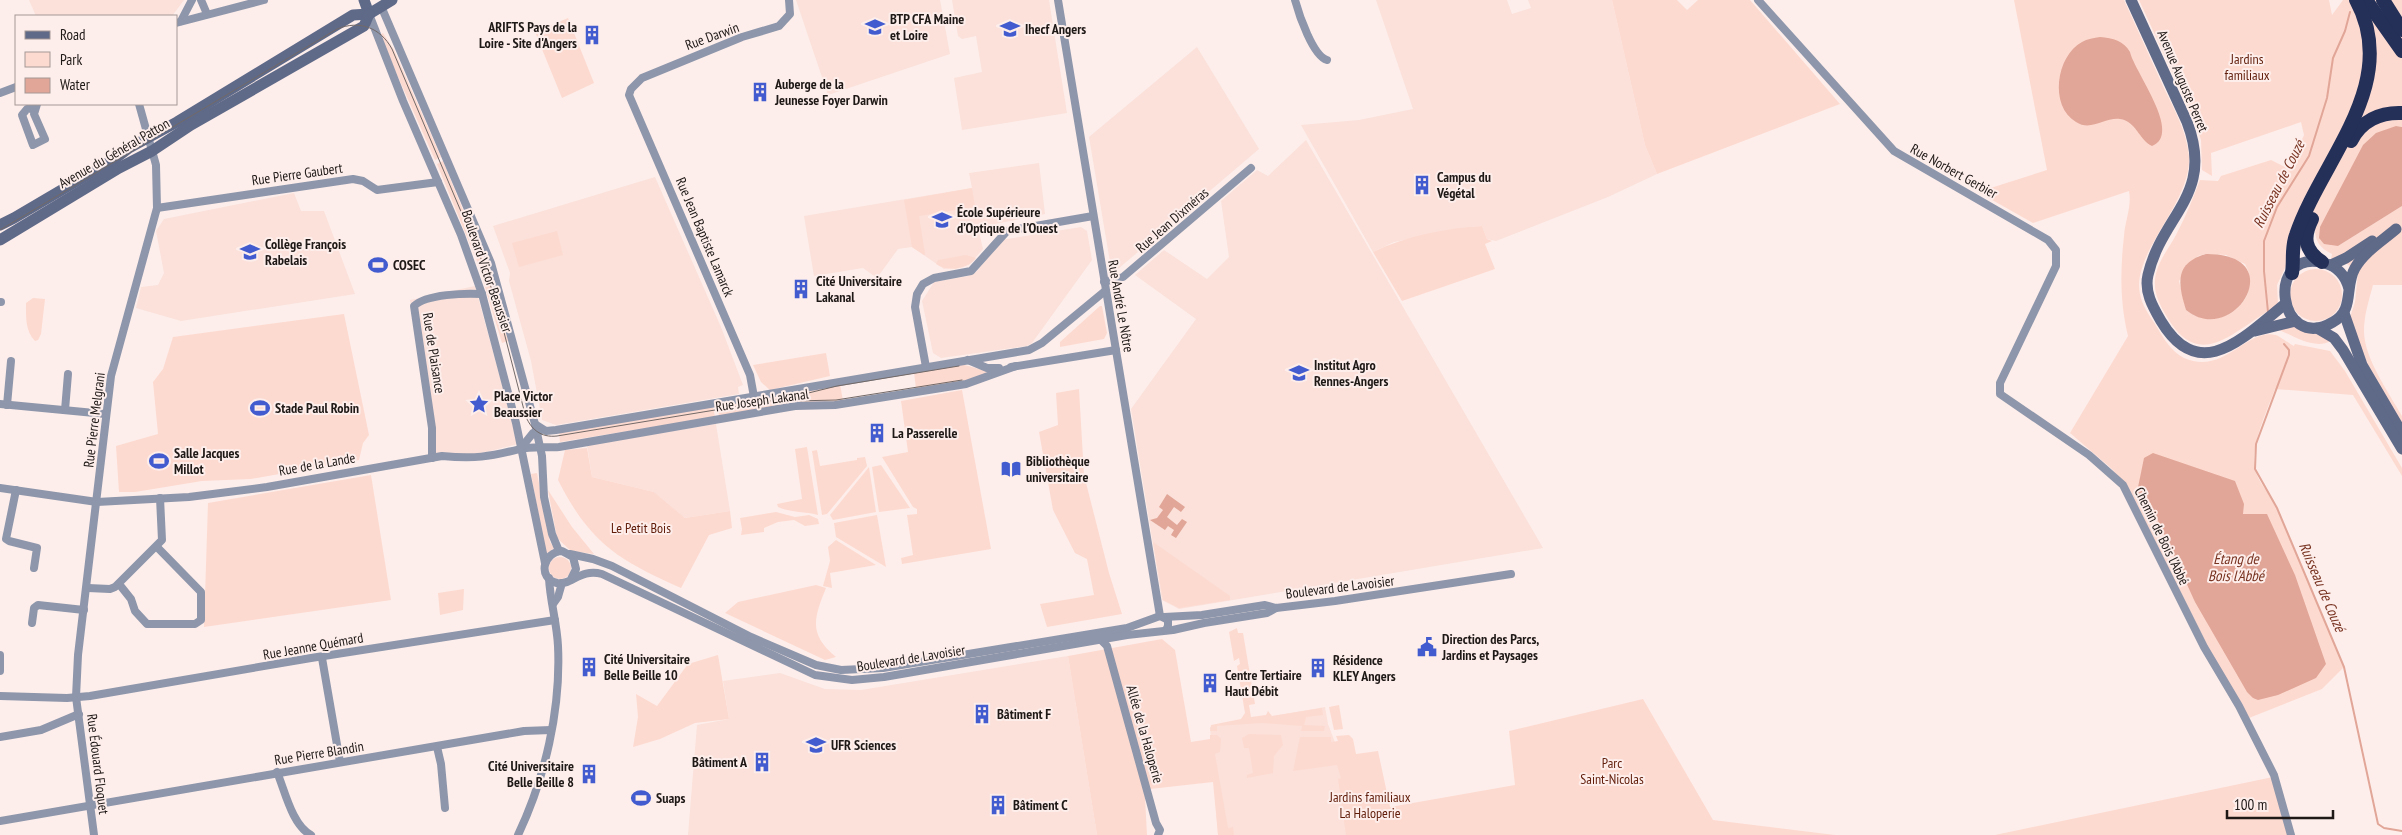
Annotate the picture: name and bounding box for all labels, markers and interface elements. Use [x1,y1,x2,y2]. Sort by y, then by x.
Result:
place label: BTP CFA Maine et Loire [890,10,964,44]
legend [15,15,178,105]
school or university icon: BTP CFA Maine et Loire [864,16,886,38]
place label: ARIFTS Pays de la Loire - Site d'Angers [479,18,577,52]
street label: Rue Darwin [683,18,741,54]
school or university icon: Ihecf Angers [999,18,1021,40]
place label: Ihecf Angers [1025,20,1086,38]
building icon: ARIFTS Pays de la Loire - Site d'Angers [581,24,603,46]
text: Road [60,25,86,44]
street label: Avenue Auguste Perret [2153,27,2213,135]
text: Park [60,50,82,69]
park label: Jardins familiaux [2224,50,2270,84]
text: Water [60,75,91,94]
place label: Auberge de la Jeunesse Foyer Darwin [774,75,888,109]
building icon: Auberge de la Jeunesse Foyer Darwin [749,81,771,103]
street label: Avenue du Général Patton [55,114,173,192]
water label: Ruisseau de Couzé [2248,135,2310,231]
street label: Rue Norbert Gerbier [1907,140,2001,202]
street label: Rue Pierre Gaubert [250,159,344,189]
place label: Campus du Végétal [1436,168,1491,202]
building icon: Campus du Végétal [1411,174,1433,196]
street label: Rue Jean Baptiste Lamarck [672,175,739,300]
street label: Rue Jean Dixméras [1132,183,1212,257]
place label: École Supérieure d’Optique de l’Ouest [957,203,1058,237]
street label: Boulevard Victor Beaussier [458,207,516,335]
school or university icon: École Supérieure d’Optique de l’Ouest [931,209,953,231]
place label: Collège François Rabelais [265,235,346,269]
school or university icon: Collège François Rabelais [239,241,261,263]
sports icon: COSEC [367,254,389,276]
place label: COSEC [393,256,426,274]
street label: Rue André Le Nôtre [1104,258,1138,354]
place label: Cité Universitaire Lakanal [816,272,902,306]
building icon: Cité Universitaire Lakanal [790,278,812,300]
street label: Rue de Plaisance [419,311,449,395]
place label: Institut Agro Rennes-Angers [1314,356,1388,390]
school or university icon: Institut Agro Rennes-Angers [1288,362,1310,384]
street label: Rue Pierre Melgrani [79,371,109,469]
street label: Rue Joseph Lakanal [714,384,810,415]
place label: Place Victor Beaussier [494,387,553,421]
place icon: Place Victor Beaussier [468,393,490,415]
sports icon: Stade Paul Robin [249,397,271,419]
place label: Stade Paul Robin [275,399,359,417]
building icon: La Passerelle [866,422,888,444]
place label: La Passerelle [892,424,957,442]
place label: Salle Jacques Millot [174,444,240,478]
street label: Rue de la Lande [277,448,357,480]
sports icon: Salle Jacques Millot [148,450,170,472]
place label: Bibliothèque universitaire [1026,452,1090,486]
library icon: Bibliothèque universitaire [1000,458,1022,480]
street label: Chemin de Bois l'Abbé [2131,484,2194,588]
park label: Le Petit Bois [611,519,671,537]
water label: Ruisseau de Couzé [2295,539,2351,636]
water label: Étang de Bois l'Abbé [2208,549,2266,585]
street label: Boulevard de Lavoisier [1285,571,1396,603]
street label: Rue Jeanne Quémard [261,628,365,664]
place label: Direction des Parcs, Jardins et Paysages [1441,630,1539,664]
public building icon: Direction des Parcs, Jardins et Paysages [1416,636,1438,658]
street label: Boulevard de Lavoisier [856,641,967,675]
place label: Cité Universitaire Belle Beille 10 [604,650,690,684]
place label: Résidence KLEY Angers [1333,651,1396,685]
building icon: Cité Universitaire Belle Beille 10 [578,656,600,678]
building icon: Résidence KLEY Angers [1307,657,1329,679]
place label: Centre Tertiaire Haut Débit [1225,666,1302,700]
building icon: Centre Tertiaire Haut Débit [1199,672,1221,694]
street label: Allée de la Haloperie [1122,683,1168,785]
building icon: Bâtiment F [971,703,993,725]
place label: Bâtiment F [997,705,1051,723]
street label: Rue Édouard Floquet [83,713,113,815]
school or university icon: UFR Sciences [805,734,827,756]
place label: UFR Sciences [831,736,896,754]
street label: Rue Pierre Blandin [273,737,365,769]
building icon: Bâtiment A [751,751,773,773]
place label: Bâtiment A [692,753,748,771]
park label: Parc Saint-Nicolas [1580,754,1644,788]
place label: Cité Universitaire Belle Beille 8 [488,757,574,791]
building icon: Cité Universitaire Belle Beille 8 [578,763,600,785]
sports icon: Suaps [630,787,652,809]
park label: Jardins familiaux La Haloperie [1329,788,1411,822]
scale bar [2227,788,2333,820]
place label: Suaps [656,789,685,807]
building icon: Bâtiment C [987,794,1009,816]
text: 100 m [2234,795,2267,814]
place label: Bâtiment C [1013,796,1068,814]

